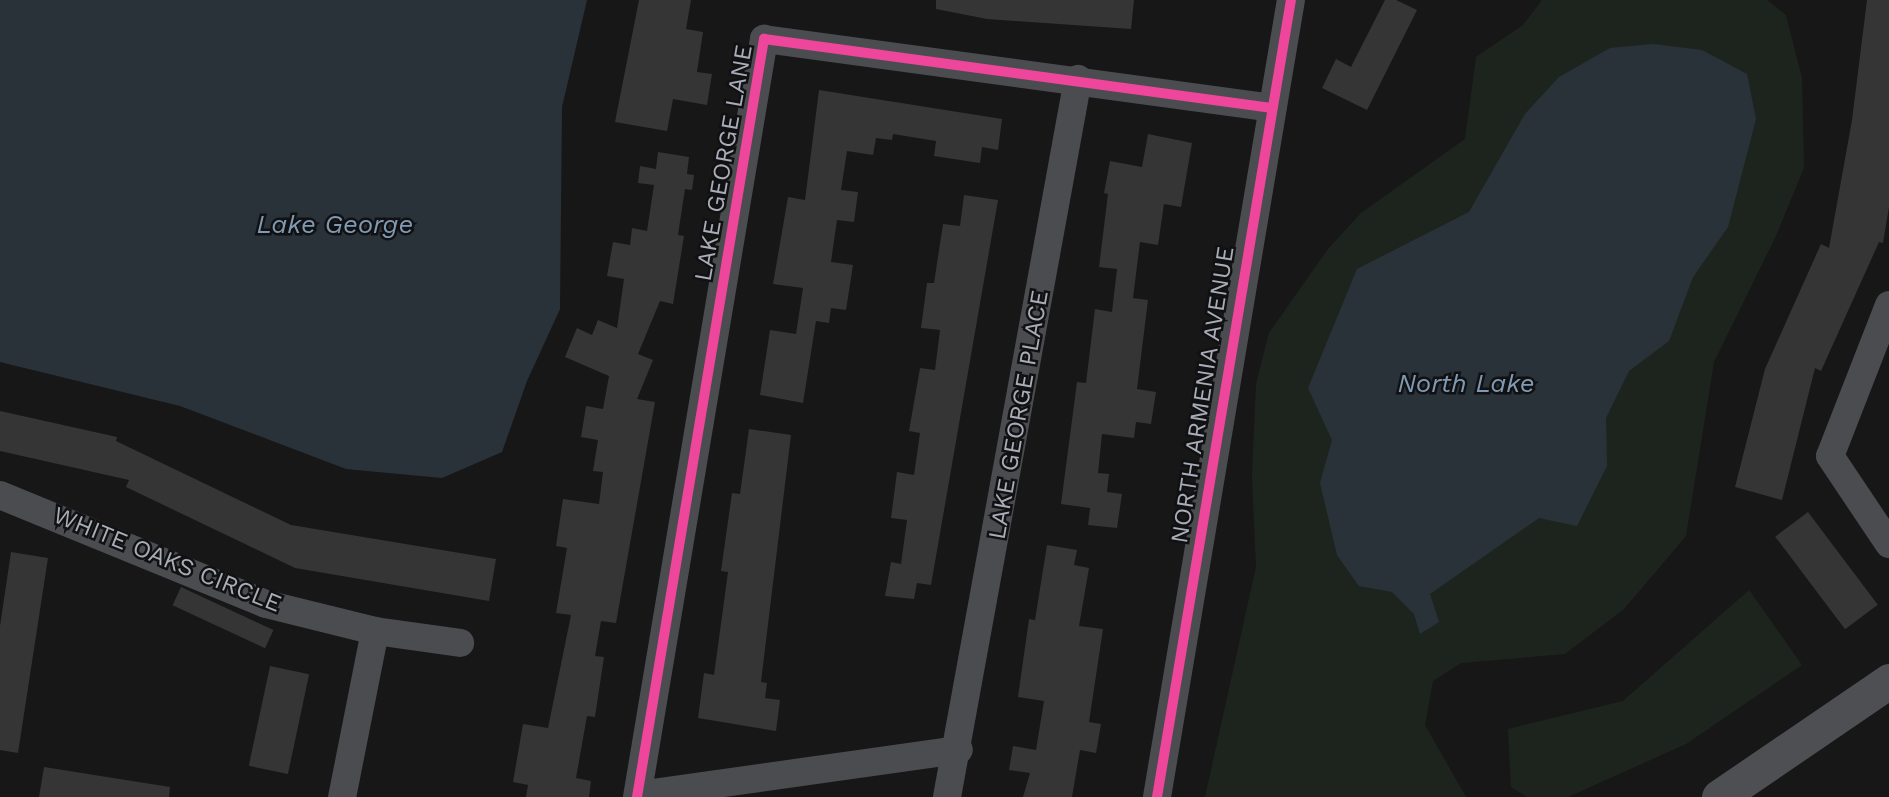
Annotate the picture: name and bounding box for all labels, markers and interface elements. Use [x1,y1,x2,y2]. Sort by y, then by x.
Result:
street label: LAKE GEORGE LANE [689,43,759,283]
water label: Lake George [257,209,413,241]
street label: NORTH ARMENIA AVENUE [1165,243,1241,547]
street label: LAKE GEORGE PLACE [983,288,1055,542]
water label: North Lake [1397,368,1535,400]
street label: WHITE OAKS CIRCLE [49,501,285,619]

